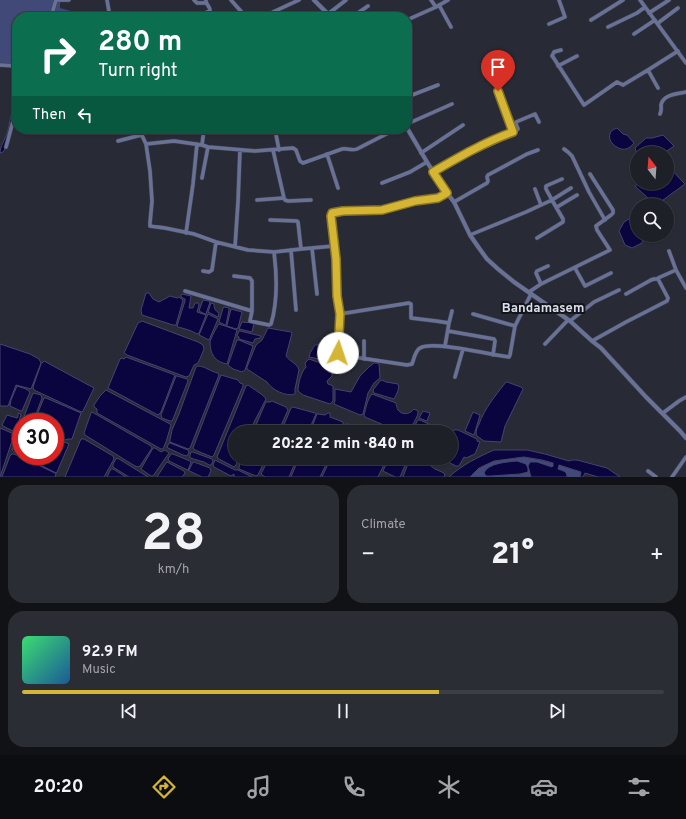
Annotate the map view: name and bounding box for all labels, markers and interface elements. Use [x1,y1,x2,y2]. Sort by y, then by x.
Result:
text: 280 m [98,25,182,61]
icon: right [32,28,84,80]
pin [481,50,515,91]
icon: arrive [487,56,509,78]
text: Turn right [98,60,178,83]
icon: left [74,104,96,126]
text: Then [32,106,66,125]
north arrow [630,146,674,190]
map controls [630,146,674,242]
button: search [630,198,674,242]
district label: Bandamasem [502,301,584,317]
position arrow [317,332,359,374]
speed limit sign: 30 [12,413,64,465]
text: 20:22 · 2 min · 840 m [272,435,414,454]
text: 28 [141,503,206,569]
text: Climate [361,517,406,533]
text: 21° [491,537,534,574]
text: − [361,542,375,569]
text: + [650,542,664,569]
text: km/h [158,562,189,578]
text: 92.9 FM [82,643,138,662]
text: Music [82,662,116,678]
icon: previous [118,700,140,722]
icon: pause [332,700,354,722]
icon: next [546,700,568,722]
icon: directions [150,773,178,801]
icon: music [245,773,273,801]
icon: phone [340,773,368,801]
icon: climate [435,773,463,801]
icon: car [530,773,558,801]
icon: filters [625,773,653,801]
text: 20:20 [33,776,83,799]

